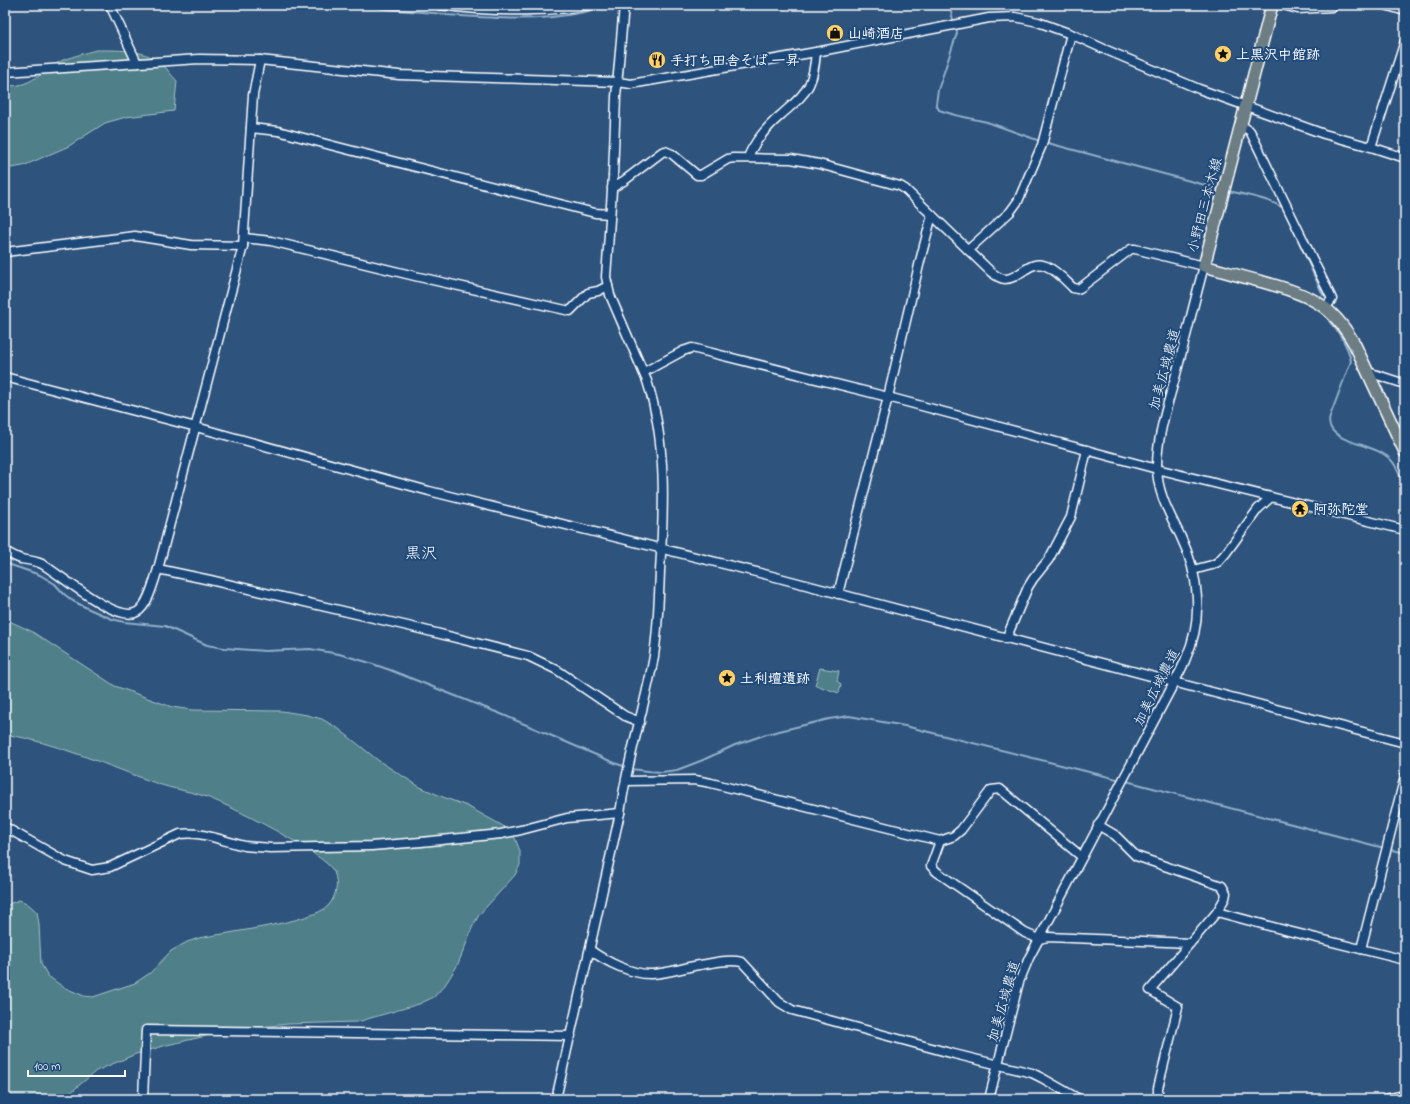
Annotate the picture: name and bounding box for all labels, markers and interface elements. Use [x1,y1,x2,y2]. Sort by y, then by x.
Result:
shop icon: 山崎酒店 [825,23,845,43]
place label: 山崎酒店 [848,24,904,45]
place icon: 上黒沢中館跡 [1213,44,1233,64]
place label: 上黒沢中館跡 [1236,45,1320,66]
restaurant icon: 手打ち田舎そば 一昇 [647,50,667,70]
place label: 手打ち田舎そば 一昇 [670,51,800,72]
street label: 小野田三本木線 [1183,155,1228,255]
street label: 加美広域農道 [1144,326,1186,413]
temple icon: 阿弥陀堂 [1290,499,1310,519]
place label: 阿弥陀堂 [1313,500,1369,521]
district label: 黒沢 [405,542,437,566]
street label: 加美広域農道 [1129,645,1186,730]
place icon: 土利壇遺跡 [717,668,737,688]
place label: 土利壇遺跡 [740,669,810,690]
street label: 加美広域農道 [983,958,1026,1045]
scale bar [28,1052,125,1078]
text: 100 m [34,1058,61,1076]

